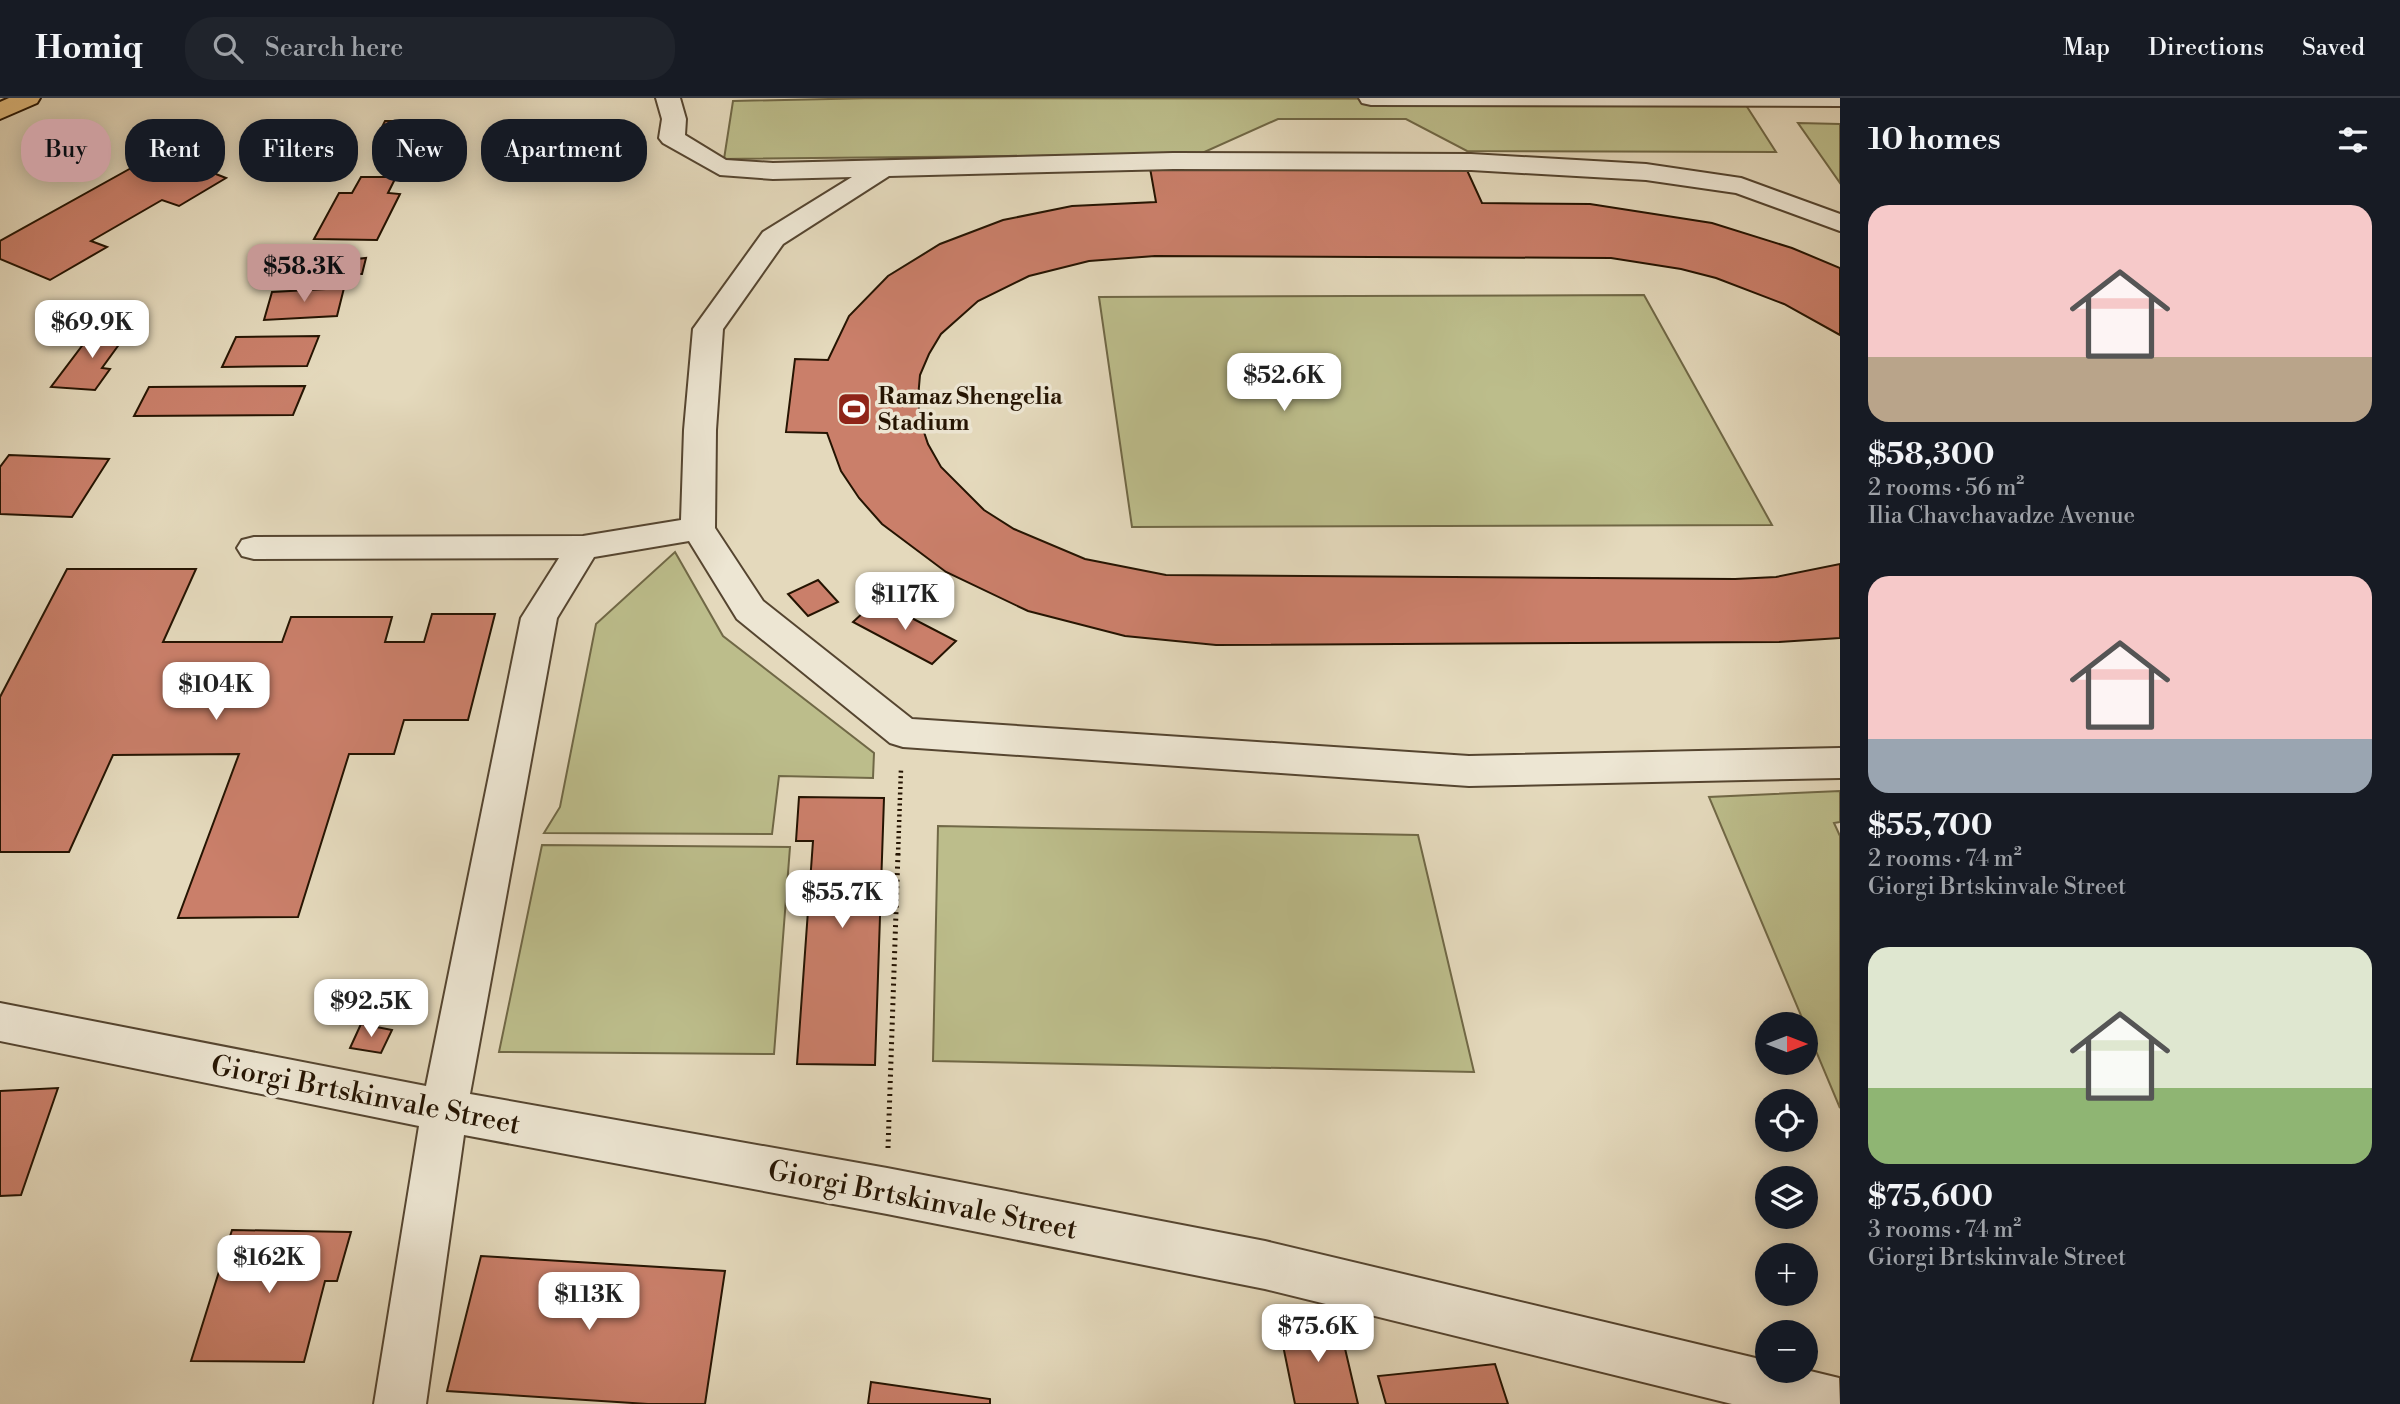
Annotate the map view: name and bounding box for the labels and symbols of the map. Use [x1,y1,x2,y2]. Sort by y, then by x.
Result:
pin: $58.3K [247,244,361,304]
pin: $69.9K [35,300,149,360]
pin: $52.6K [1227,354,1341,413]
place label: Ramaz Shengelia Stadium [878,383,1063,437]
sports icon: Ramaz Shengelia Stadium [835,390,873,428]
pin: $117K [856,573,954,632]
pin: $104K [167,662,265,722]
pin: $55.7K [785,870,899,930]
pin: $92.5K [314,979,428,1039]
north arrow [1755,1012,1818,1074]
street label: Giorgi Brtskinvale Street [208,1048,523,1143]
street label: Giorgi Brtskinvale Street [765,1153,1080,1248]
pin: $162K [220,1236,318,1295]
pin: $113K [540,1272,638,1332]
pin: $75.6K [1261,1304,1375,1364]

